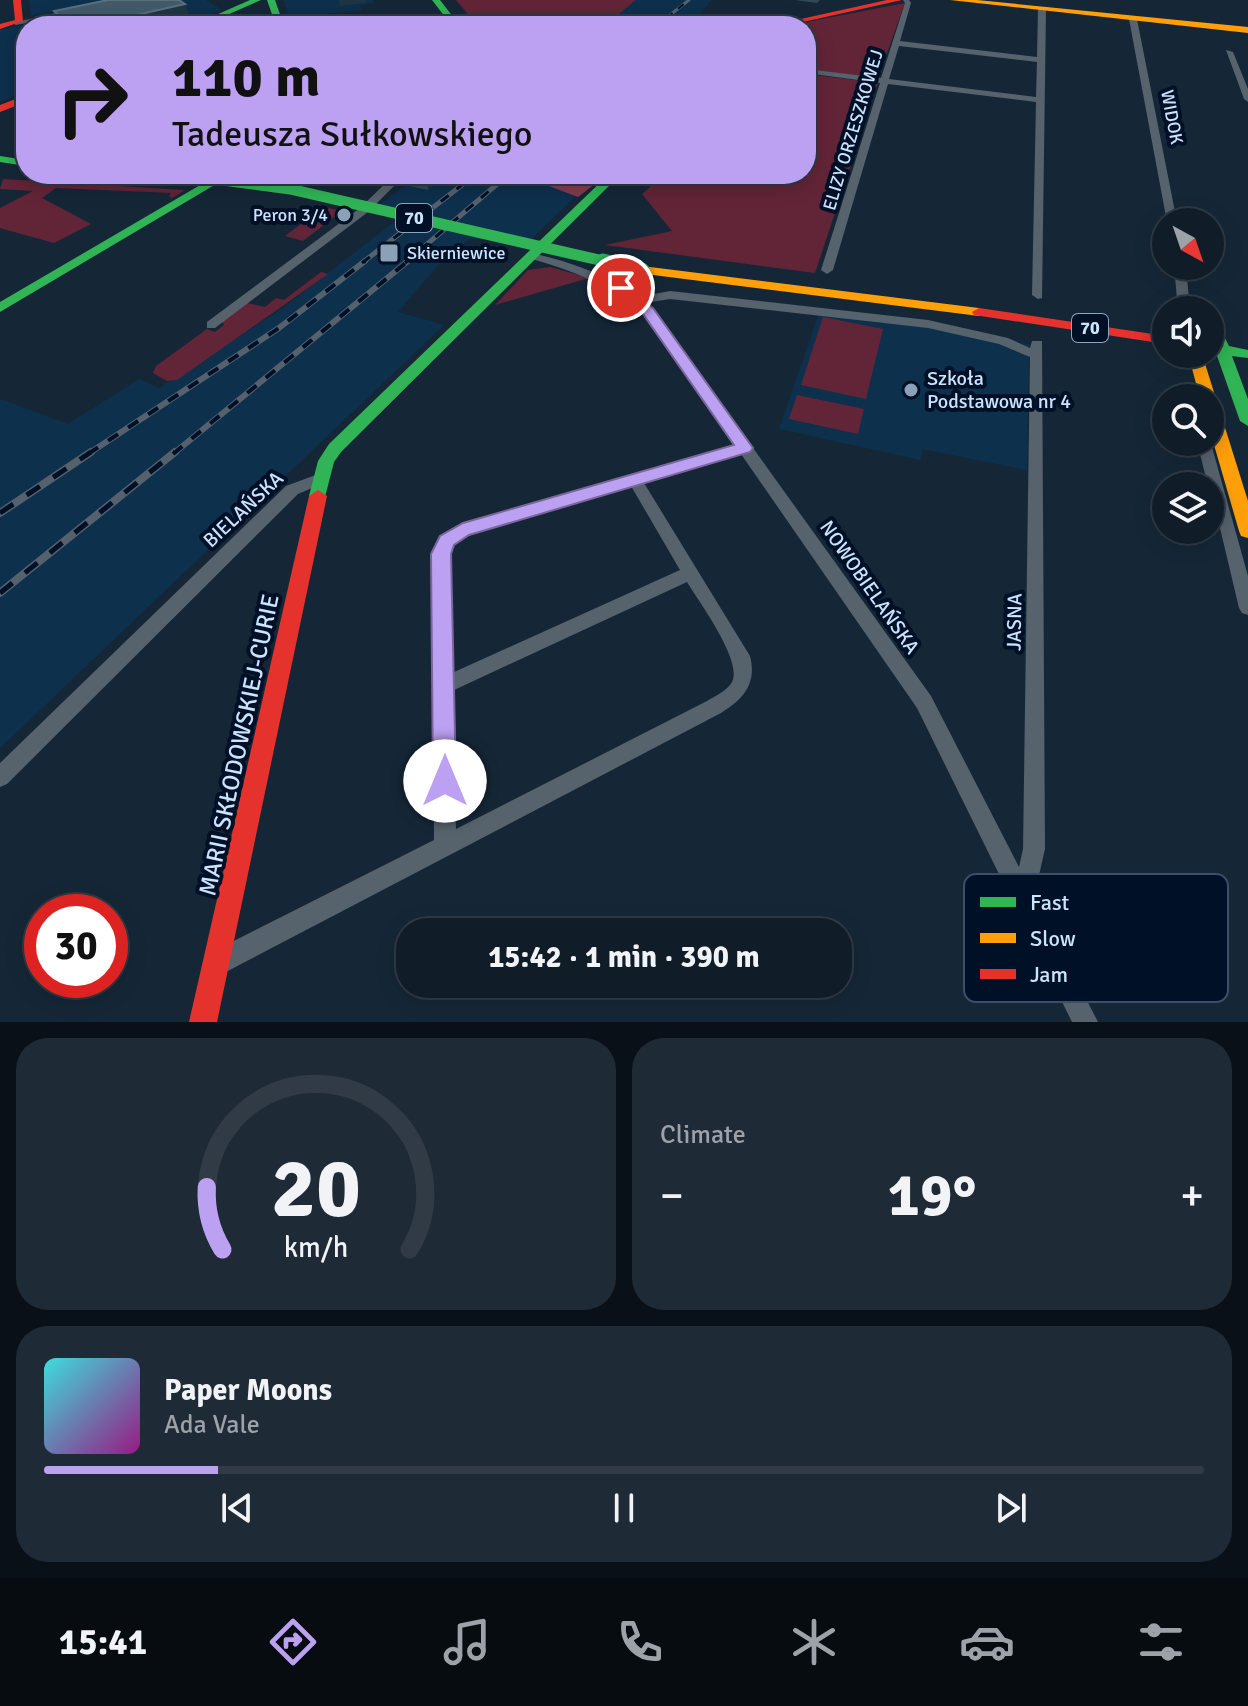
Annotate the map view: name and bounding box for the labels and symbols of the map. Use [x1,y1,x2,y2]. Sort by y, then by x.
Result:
street label: ELIZY ORZESZKOWEJ [818,47,888,213]
street label: WIDOK [1156,88,1188,146]
place label: Peron 3/4 [253,204,328,226]
road number: 70 [396,204,432,232]
marker: Peron 3/4 [335,206,353,224]
north arrow [1152,208,1224,280]
marker: Skierniewice [378,242,400,264]
place label: Skierniewice [407,242,505,264]
pin [587,254,655,322]
road number: 70 [1072,314,1108,342]
place label: Szkoła Podstawowa nr 4 [927,366,1071,414]
marker: Szkoła Podstawowa nr 4 [902,381,920,399]
street label: BIELAŃSKA [198,466,289,553]
street label: NOWOBIELAŃSKA [814,516,925,659]
street label: MARII SKŁODOWSKIEJ-CURIE [192,591,286,899]
street label: JASNA [1001,593,1028,651]
position arrow [403,739,487,823]
legend [964,874,1228,1002]
text: Fast [1030,889,1070,916]
speed limit sign: 30 [24,894,128,998]
text: Slow [1030,925,1076,952]
text: Jam [1030,961,1068,988]

